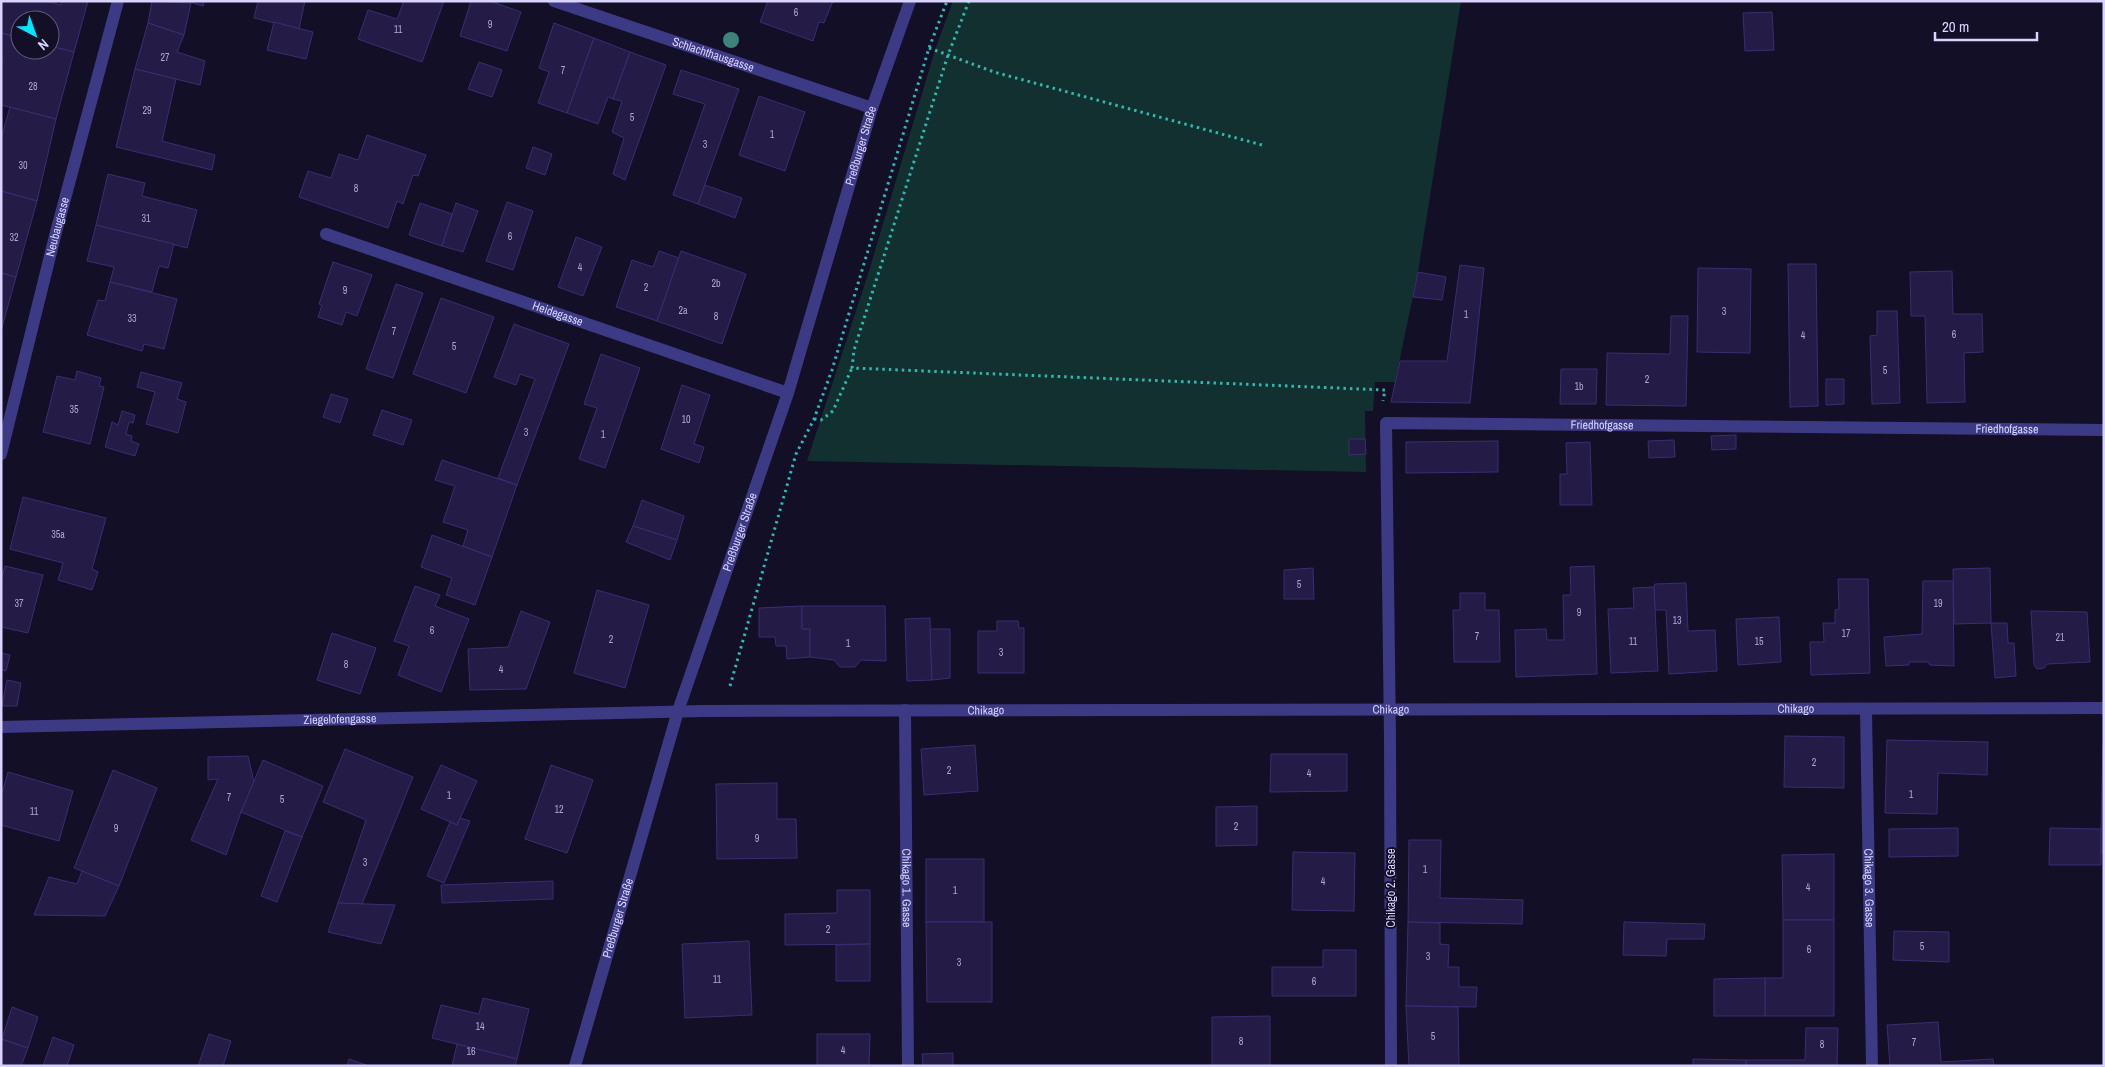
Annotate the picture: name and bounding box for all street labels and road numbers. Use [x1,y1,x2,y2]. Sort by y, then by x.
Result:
street label: Schlachthausgasse [670,33,756,76]
street label: Preßburger Straße [842,104,880,187]
street label: Neubaugasse [42,195,73,258]
street label: Heidegasse [530,298,585,330]
street label: Friedhofgasse [1570,417,1634,433]
street label: Friedhofgasse [1975,421,2039,437]
street label: Preßburger Straße [719,491,761,574]
street label: Chikago [1372,701,1409,718]
street label: Chikago [1777,701,1814,717]
street label: Chikago [967,702,1004,718]
street label: Ziegelofengasse [303,710,377,728]
street label: Chikago 1. Gasse [898,848,915,928]
street label: Chikago 3. Gasse [1860,848,1878,928]
street label: Chikago 2. Gasse [1383,849,1399,927]
street label: Preßburger Straße [599,876,637,960]

